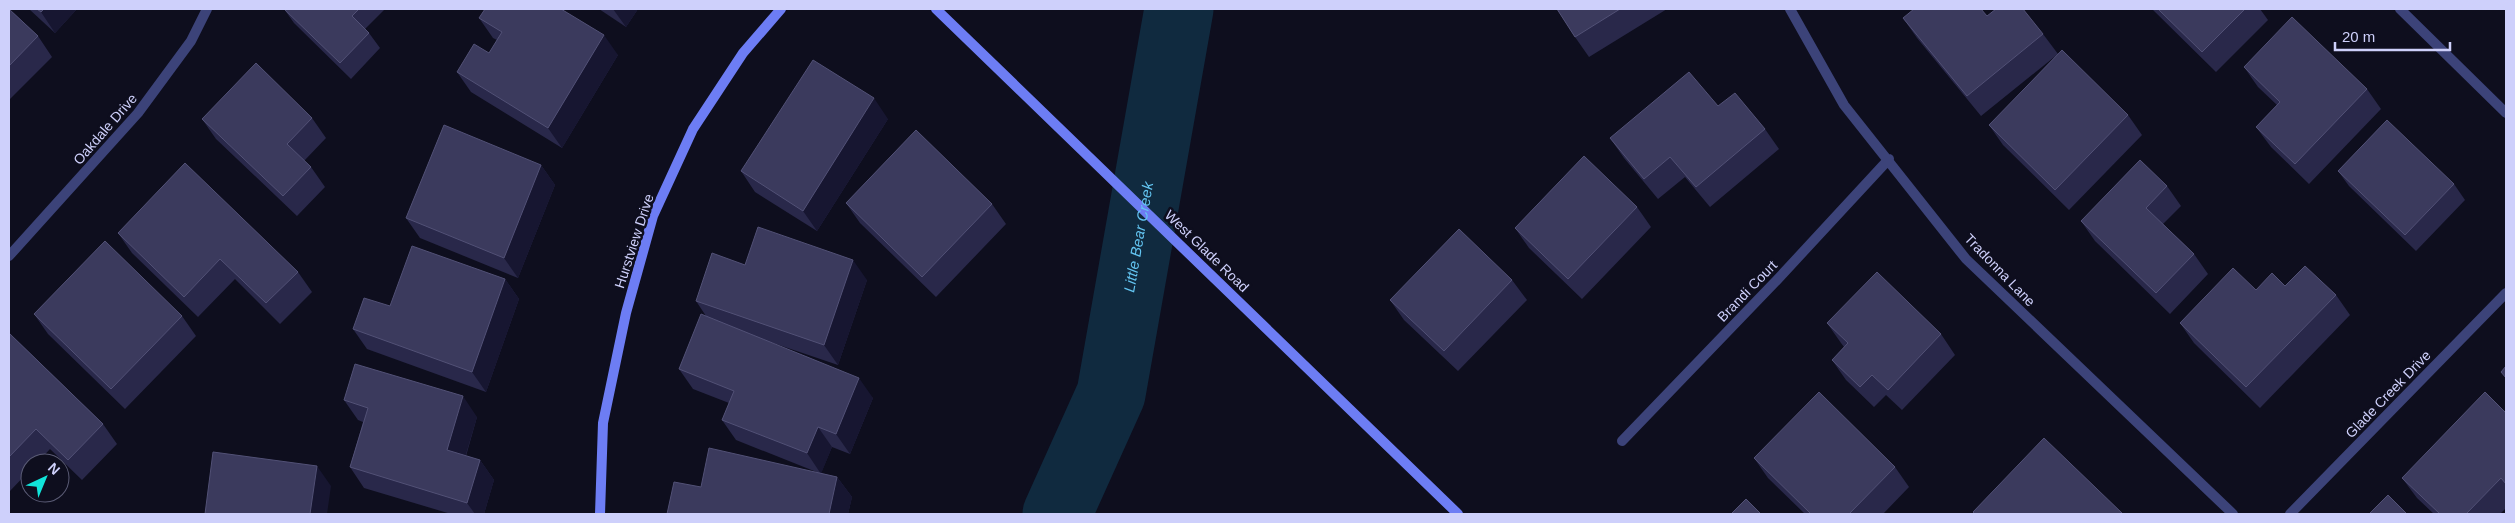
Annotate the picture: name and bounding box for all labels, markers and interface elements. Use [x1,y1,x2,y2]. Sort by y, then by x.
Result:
scale bar [2335,20,2450,52]
text: 20 m [2342,28,2375,45]
street label: Oakdale Drive [70,90,140,168]
water label: Little Bear Creek [1120,179,1157,293]
street label: Hurstview Drive [611,192,657,290]
street label: West Glade Road [1162,207,1252,295]
street label: Tradonna Lane [1961,230,2039,310]
street label: Brandi Court [1714,257,1780,325]
street label: Glade Creek Drive [2342,347,2434,441]
north arrow [20,453,70,503]
text: N [45,459,63,478]

